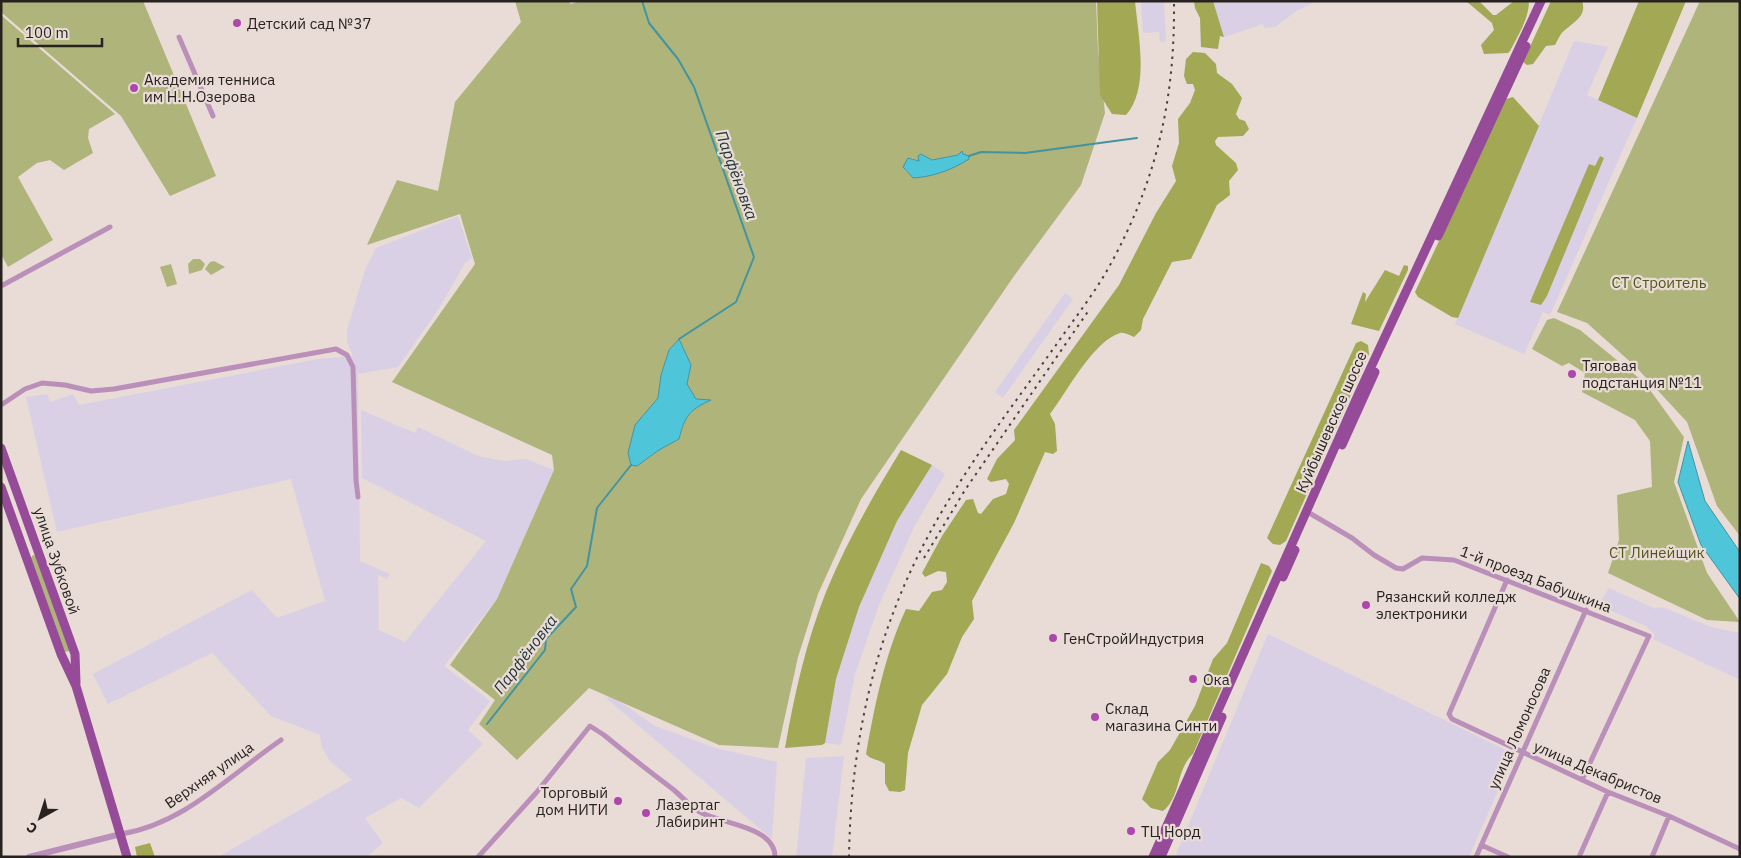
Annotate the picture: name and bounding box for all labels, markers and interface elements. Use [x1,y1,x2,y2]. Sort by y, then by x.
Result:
place label: Детский сад №37 [247,14,372,33]
scale bar [18,15,101,47]
marker: Детский сад №37 [231,17,243,29]
text: 100 m [25,23,69,42]
place label: Академия тенниса им Н.Н.Озерова [144,70,275,106]
marker: Академия тенниса им Н.Н.Озерова [128,82,140,94]
water label: Парфёновка [712,128,762,222]
park label: СТ Строитель [1611,273,1707,292]
street label: Куйбышевское шоссе [1291,348,1371,496]
place label: Тяговая подстанция №11 [1582,356,1702,392]
marker: Тяговая подстанция №11 [1566,368,1578,380]
street label: улица Зубковой [30,505,84,617]
street label: 1-й проезд Бабушкина [1458,541,1614,617]
park label: СТ Линейщик [1609,543,1705,562]
place label: Рязанский колледж электроники [1376,587,1516,623]
marker: Рязанский колледж электроники [1360,599,1372,611]
water label: Парфёновка [489,611,561,697]
place label: ГенСтройИндустрия [1063,629,1204,648]
marker: ГенСтройИндустрия [1047,632,1059,644]
street label: улица Ломоносова [1483,664,1555,792]
place label: Ока [1203,670,1230,689]
marker: Ока [1187,673,1199,685]
place label: Склад магазина Синти [1105,699,1217,735]
marker: Склад магазина Синти [1089,711,1101,723]
street label: улица Декабристов [1531,736,1665,808]
street label: Верхняя улица [161,737,257,813]
place label: Торговый дом НИТИ [536,783,608,819]
north arrow [15,793,65,843]
marker: Торговый дом НИТИ [612,795,624,807]
place label: Лазертаг Лабиринт [656,795,725,831]
marker: Лазертаг Лабиринт [640,807,652,819]
text: С [23,818,41,838]
place label: ТЦ Норд [1141,822,1201,841]
marker: ТЦ Норд [1125,825,1137,837]

